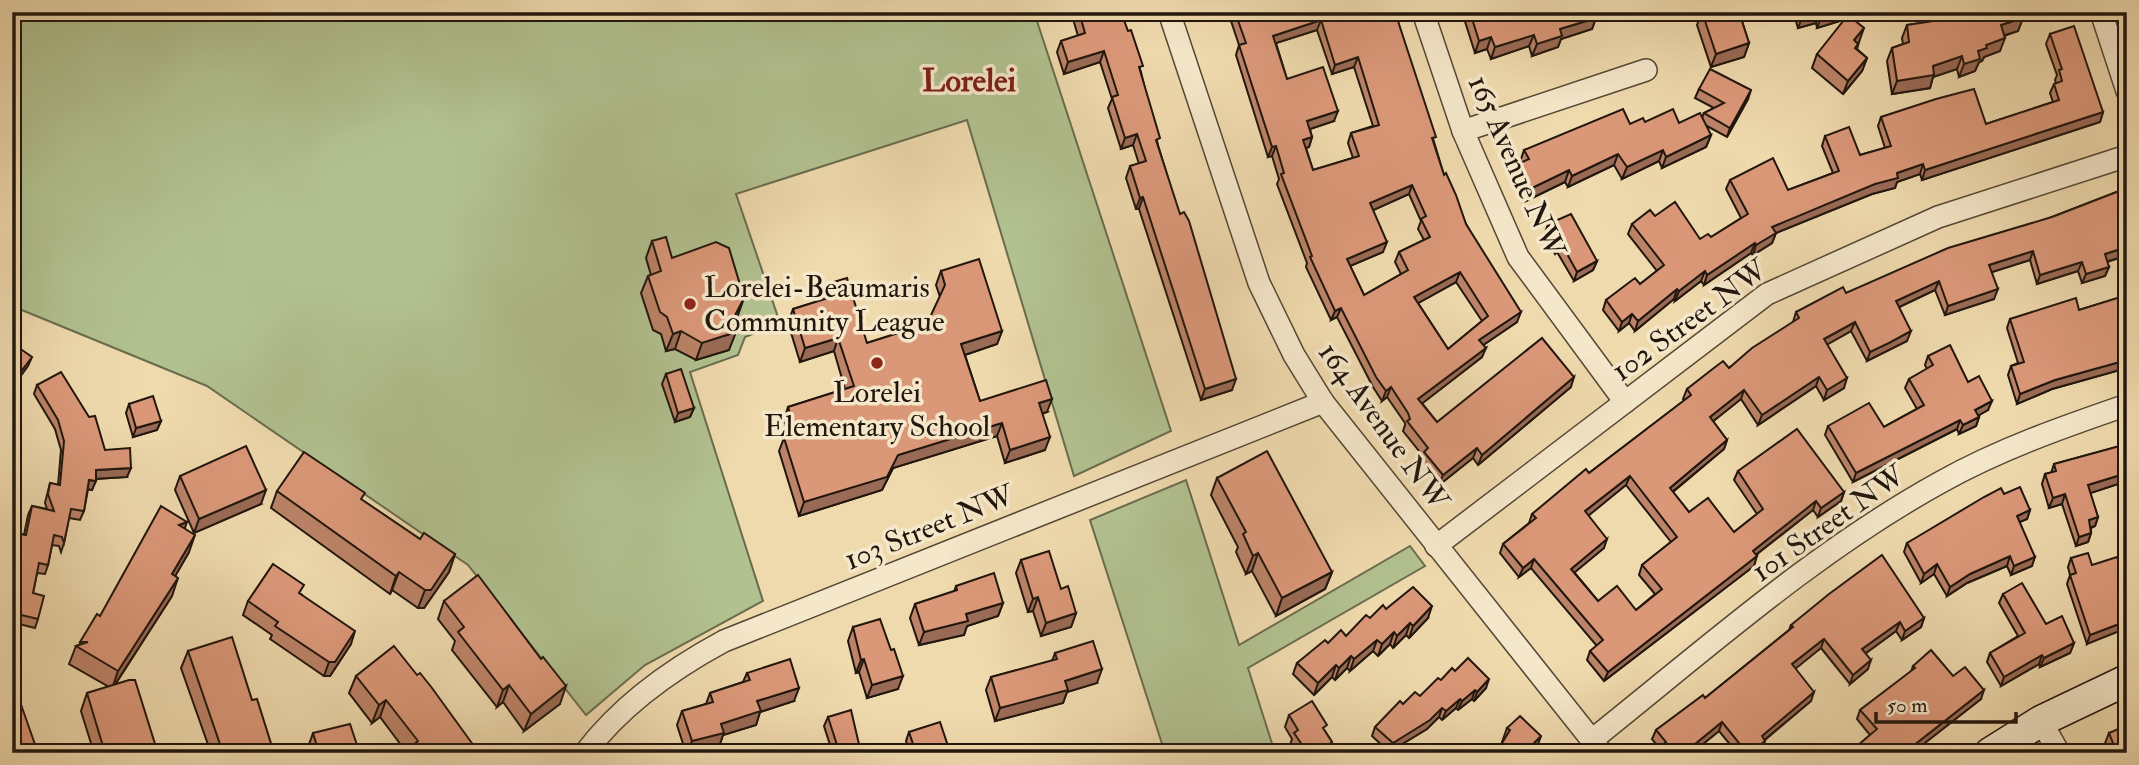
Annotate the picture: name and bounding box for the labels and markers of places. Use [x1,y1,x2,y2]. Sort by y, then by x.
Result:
place label: Lorelei-Beaumaris Community League [704,269,944,340]
marker: Lorelei-Beaumaris Community League [682,296,698,312]
marker: Lorelei Elementary School [869,355,885,371]
place label: Lorelei Elementary School [764,374,991,445]

